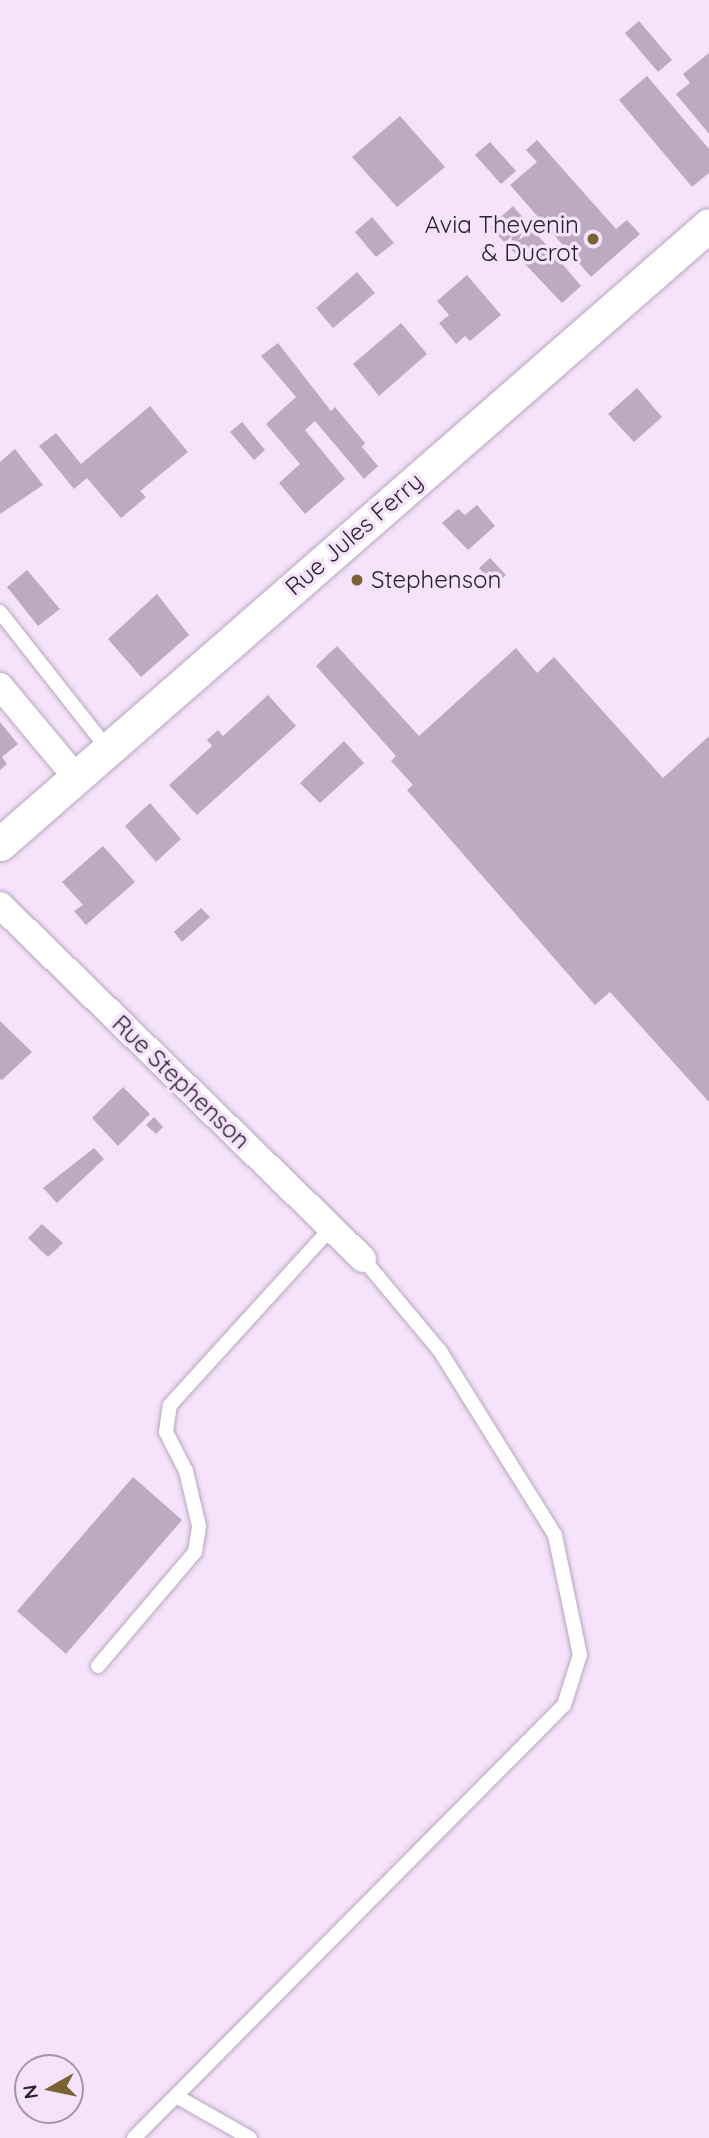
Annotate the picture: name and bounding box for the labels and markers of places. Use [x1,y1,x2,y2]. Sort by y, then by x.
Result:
place label: Avia Thevenin & Ducrot [425,211,579,267]
marker: Avia Thevenin & Ducrot [585,231,601,247]
place label: Stephenson [371,566,501,594]
marker: Stephenson [349,572,365,588]

